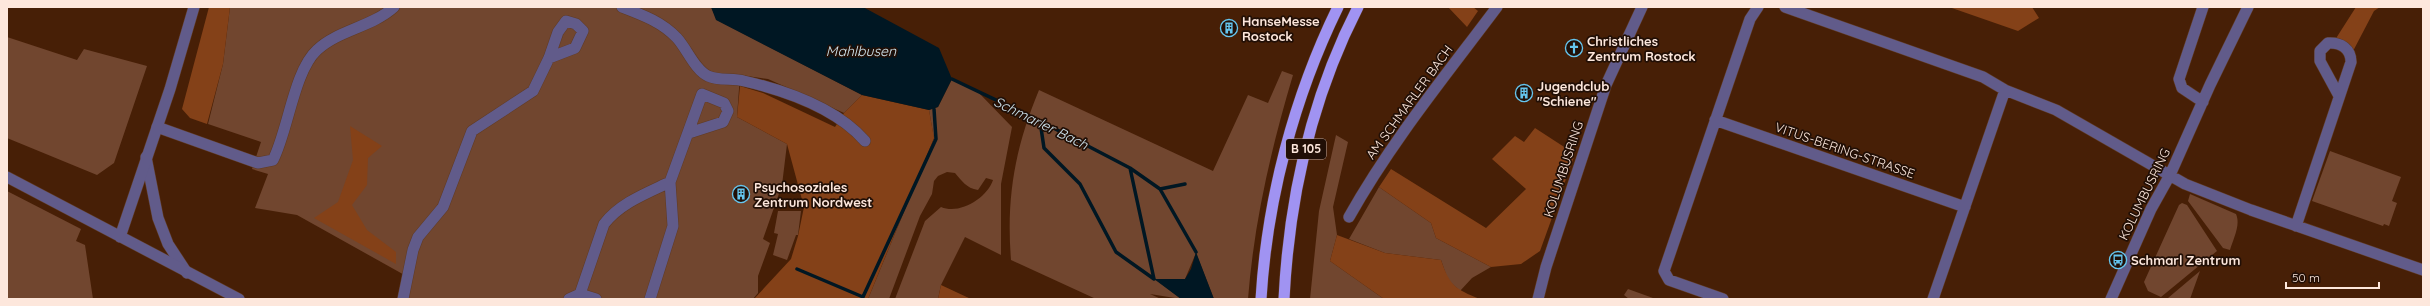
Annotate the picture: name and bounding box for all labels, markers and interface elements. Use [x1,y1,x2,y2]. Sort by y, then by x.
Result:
place label: HanseMesse Rostock [1242,13,1320,44]
building icon: HanseMesse Rostock [1219,18,1239,38]
place label: Christliches Zentrum Rostock [1587,33,1696,64]
church icon: Christliches Zentrum Rostock [1564,38,1584,58]
water label: Mahlbusen [826,42,897,60]
street label: AM SCHMARLER BACH [1362,42,1456,162]
place label: Jugendclub "Schiene" [1537,78,1609,109]
building icon: Jugendclub "Schiene" [1514,83,1534,103]
water label: Schmarler Bach [991,92,1092,154]
street label: KOLUMBUSRING [1540,119,1586,219]
street label: VITUS-BERING-STRASSE [1773,119,1917,181]
road number: B 105 [1286,139,1326,159]
street label: KOLUMBUSRING [2115,145,2173,243]
place label: Psychosoziales Zentrum Nordwest [754,179,872,210]
building icon: Psychosoziales Zentrum Nordwest [731,184,751,204]
bus stop icon: Schmarl Zentrum [2108,250,2128,270]
place label: Schmarl Zentrum [2131,252,2240,268]
scale bar [2286,264,2379,290]
text: 50 m [2292,270,2320,285]

